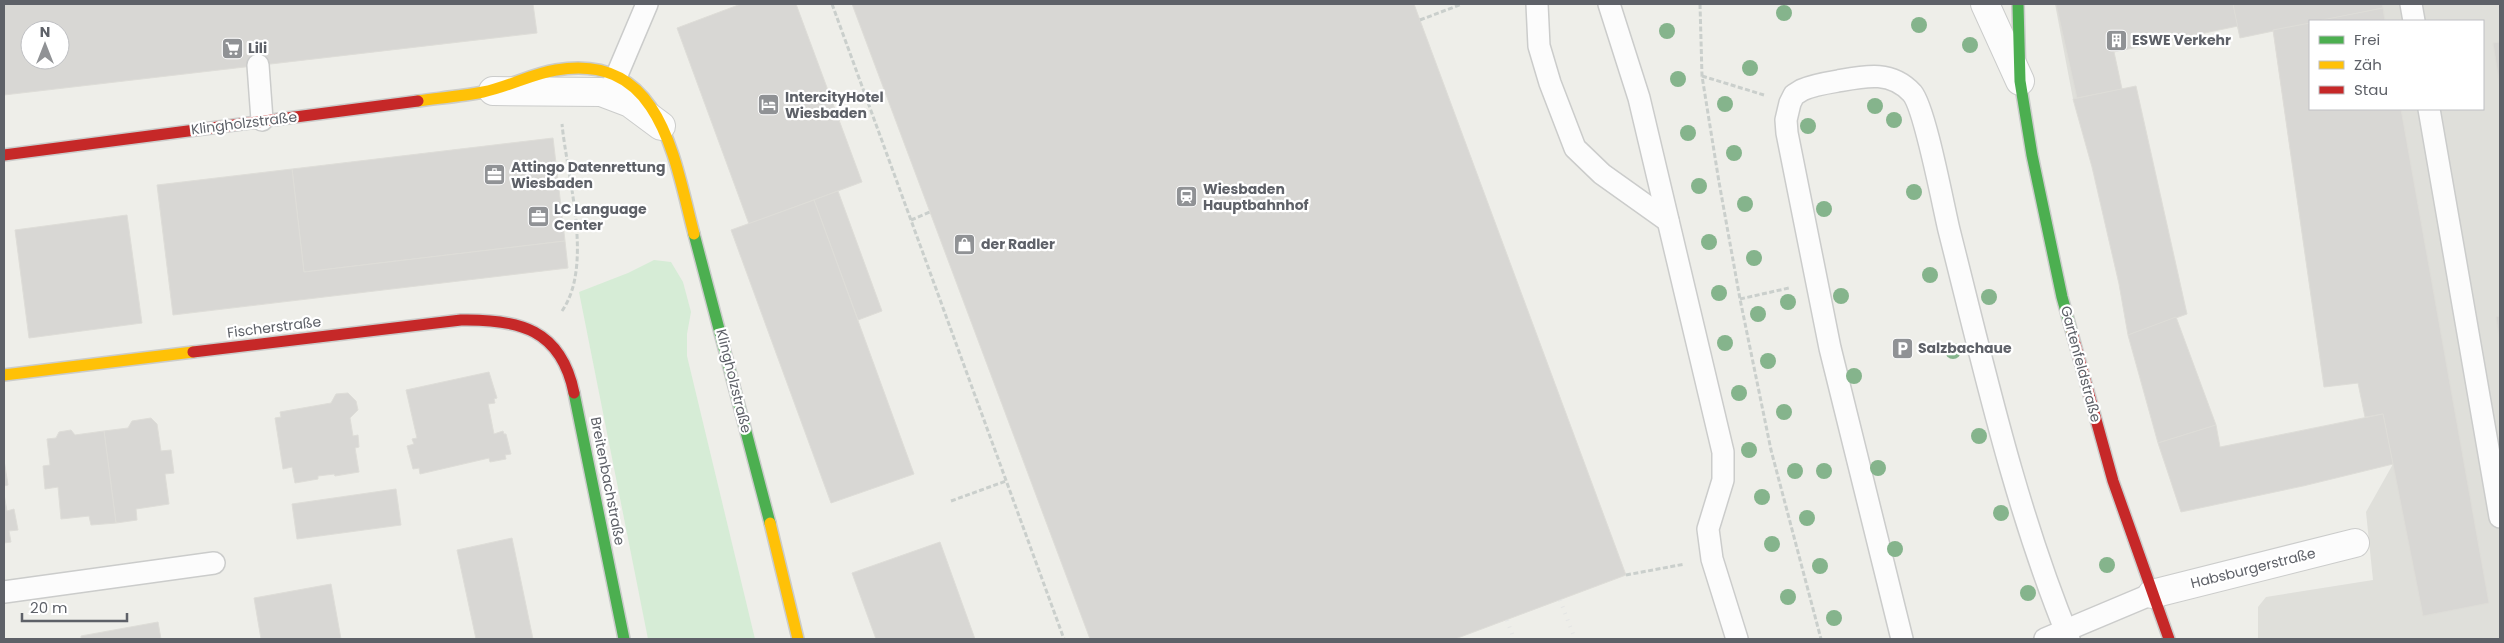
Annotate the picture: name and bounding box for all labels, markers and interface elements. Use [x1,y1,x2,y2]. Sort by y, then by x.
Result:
north arrow [20,20,70,70]
legend [2309,20,2484,110]
text: N [40,22,50,42]
building icon: ESWE Verkehr [2104,28,2128,52]
text: Frei [2354,29,2380,50]
place label: ESWE Verkehr [2132,30,2231,50]
supermarket icon: Lili [220,36,244,60]
place label: Lili [248,38,267,58]
text: Zäh [2354,54,2382,75]
text: Stau [2354,79,2388,100]
place label: IntercityHotel Wiesbaden [785,87,884,123]
hotel icon: IntercityHotel Wiesbaden [757,93,781,117]
street label: Klingholzstraße [190,107,298,139]
place label: Attingo Datenrettung Wiesbaden [511,157,665,193]
office icon: Attingo Datenrettung Wiesbaden [483,163,507,187]
place label: Wiesbaden Hauptbahnhof [1203,179,1309,215]
station icon: Wiesbaden Hauptbahnhof [1175,185,1199,209]
place label: LC Language Center [554,199,647,235]
office icon: LC Language Center [526,205,550,229]
shop icon: der Radler [953,232,977,256]
place label: der Radler [981,234,1055,254]
street label: Gartenfeldstraße [2056,304,2106,425]
street label: Fischerstraße [226,311,322,343]
street label: Klingholzstraße [711,327,757,436]
parking icon: Salzbachaue [1890,336,1914,360]
place label: Salzbachaue [1918,338,2012,358]
street label: Breitenbachstraße [586,415,630,547]
street label: Habsburgerstraße [2188,543,2318,593]
scale bar [22,590,128,622]
text: 20 m [30,597,68,618]

